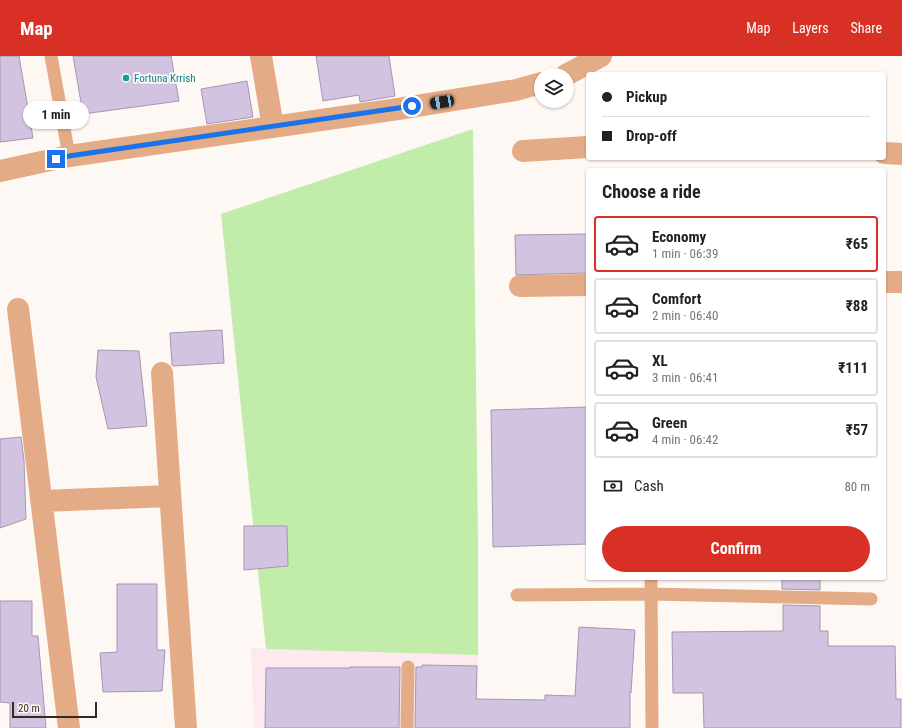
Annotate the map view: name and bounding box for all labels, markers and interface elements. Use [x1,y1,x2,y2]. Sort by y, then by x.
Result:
text: Map [20,17,53,40]
text: Map [746,20,770,36]
text: Layers [792,20,829,36]
text: Share [851,20,882,36]
map controls [534,68,574,108]
button: layers [534,68,574,108]
place label: Fortuna Krrish [134,72,196,85]
marker: Fortuna Krrish [121,73,131,83]
text: Pickup [626,88,667,106]
car [429,94,455,110]
route start [403,97,421,115]
callout: 1 min [23,101,89,129]
text: 1 min [42,107,70,122]
text: Drop-off [626,127,677,145]
route end [47,150,65,168]
text: Choose a ride [602,181,701,202]
icon: car [604,226,640,262]
text: Economy [652,228,706,246]
text: ₹65 [846,235,868,253]
text: 1 min · 06:39 [652,246,718,261]
icon: car [604,288,640,324]
text: Comfort [652,290,701,308]
text: ₹88 [846,297,868,315]
text: 2 min · 06:40 [652,308,718,323]
icon: car [604,350,640,386]
text: XL [652,352,668,370]
text: ₹111 [838,359,868,377]
text: 3 min · 06:41 [652,370,718,385]
icon: car [604,412,640,448]
text: Green [652,414,687,432]
text: ₹57 [846,421,868,439]
text: 4 min · 06:42 [652,432,718,447]
icon: cash [602,475,624,497]
text: Cash [634,477,664,495]
text: 80 m [844,479,870,494]
button: Confirm [602,526,870,572]
scale bar [12,700,97,719]
text: 20 m [18,702,40,715]

